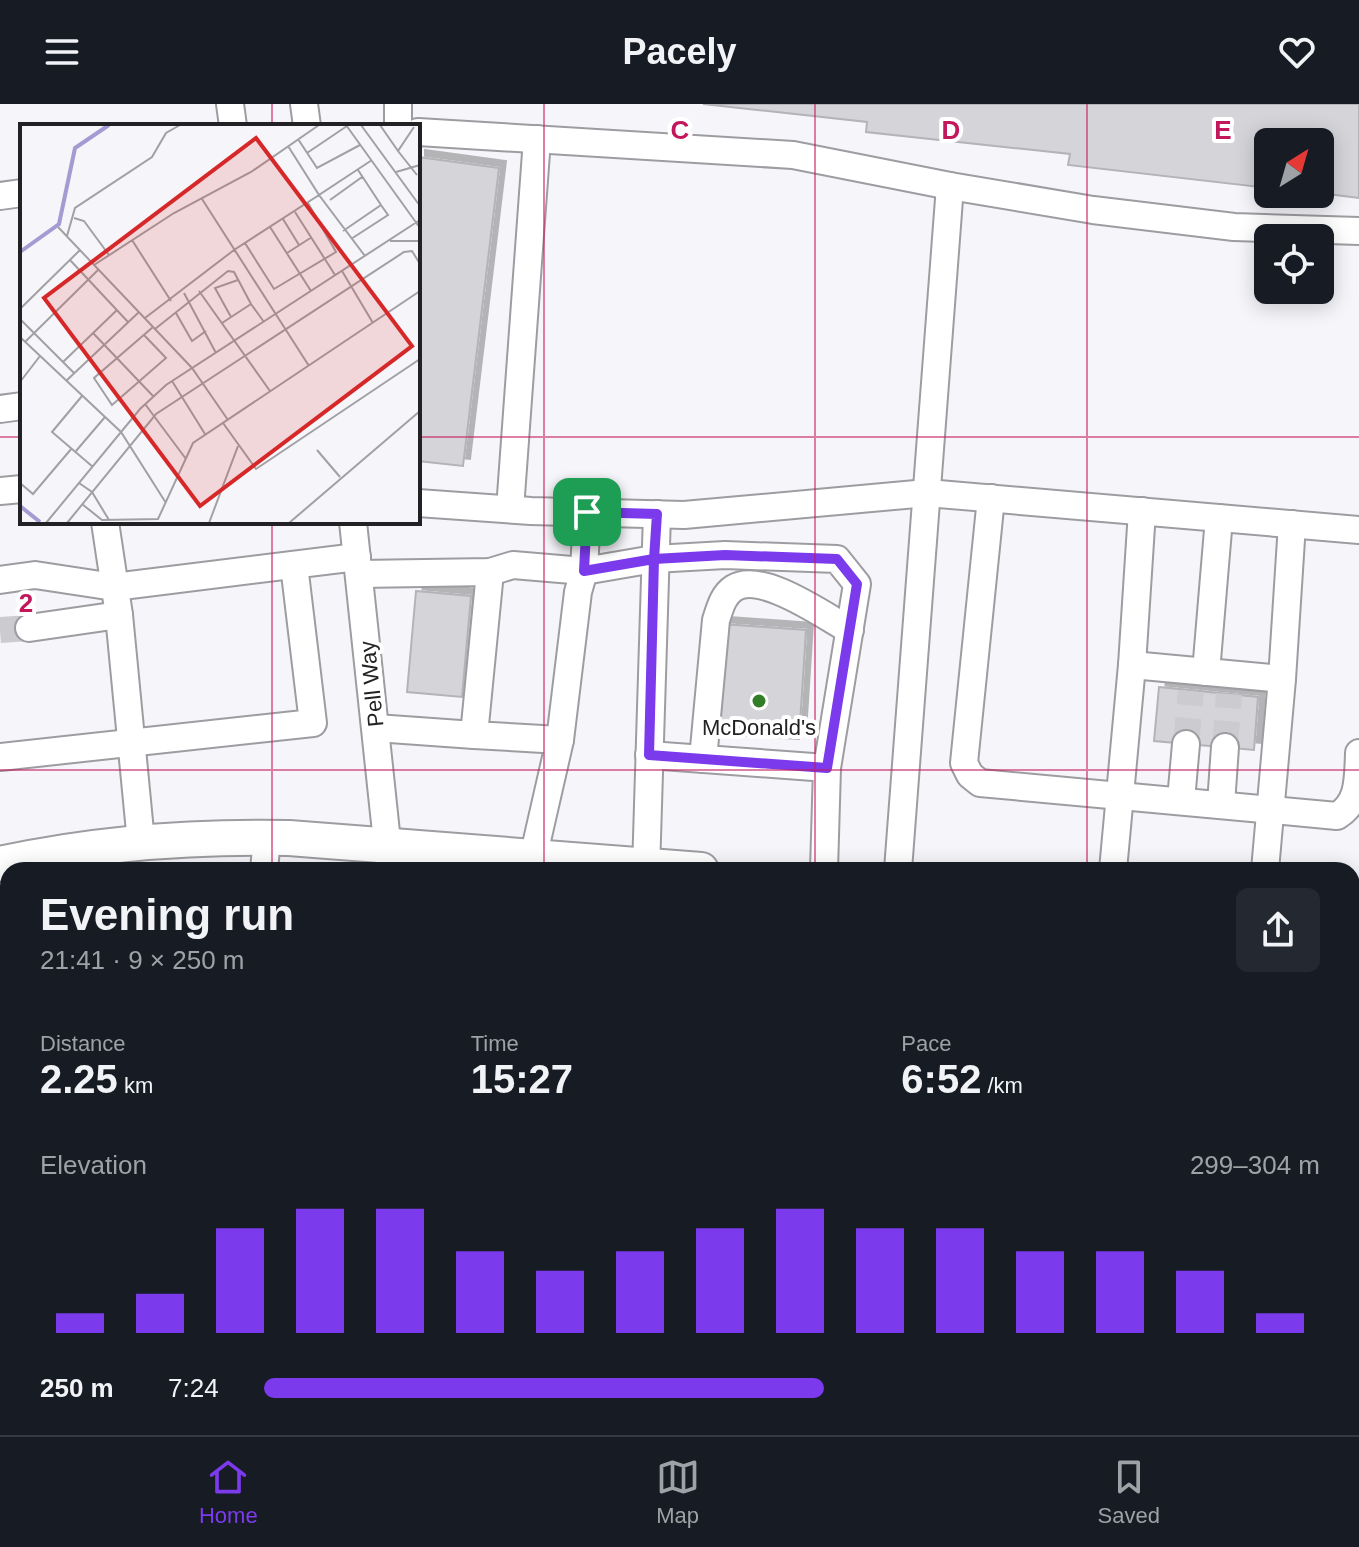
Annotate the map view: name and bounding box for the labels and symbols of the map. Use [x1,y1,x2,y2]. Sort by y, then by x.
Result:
text: C [671,115,690,145]
text: D [942,115,960,145]
text: E [1214,115,1232,145]
inset map [20,124,420,524]
north arrow [1254,128,1334,208]
pin [553,478,621,546]
text: 2 [19,588,33,618]
street label: Pell Way [355,640,388,728]
marker: McDonald's [750,692,768,710]
place label: McDonald's [702,715,816,740]

